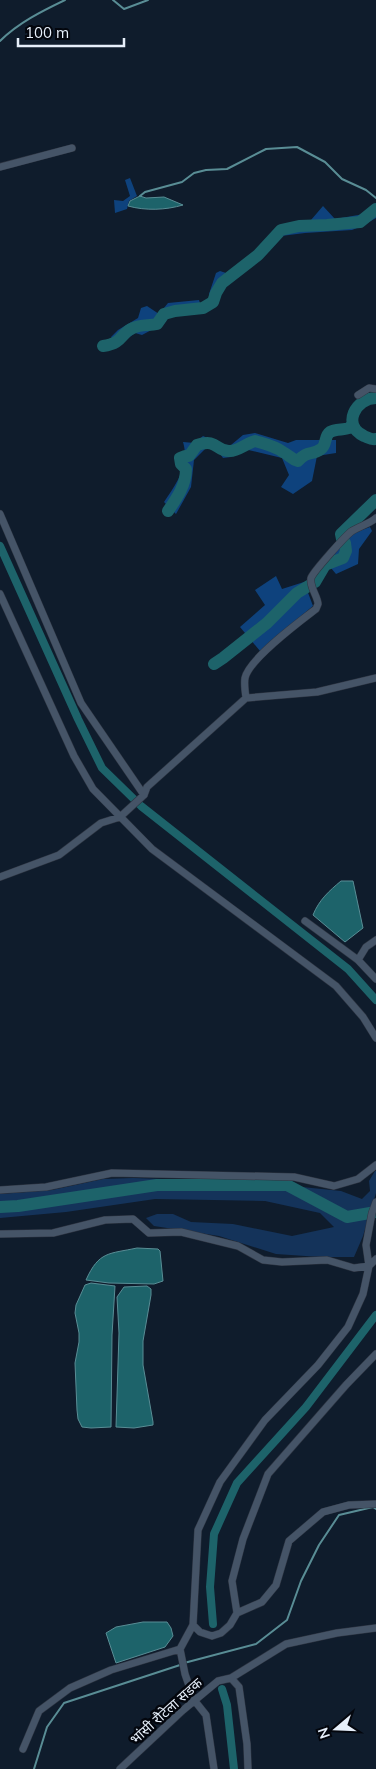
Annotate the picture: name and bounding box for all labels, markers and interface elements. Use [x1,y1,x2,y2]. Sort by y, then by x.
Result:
scale bar [18,15,124,47]
text: 100 m [25,23,69,42]
street label: भांसी रौटेला सडक [126,1674,206,1748]
north arrow [311,1704,361,1754]
text: N [313,1725,334,1741]

